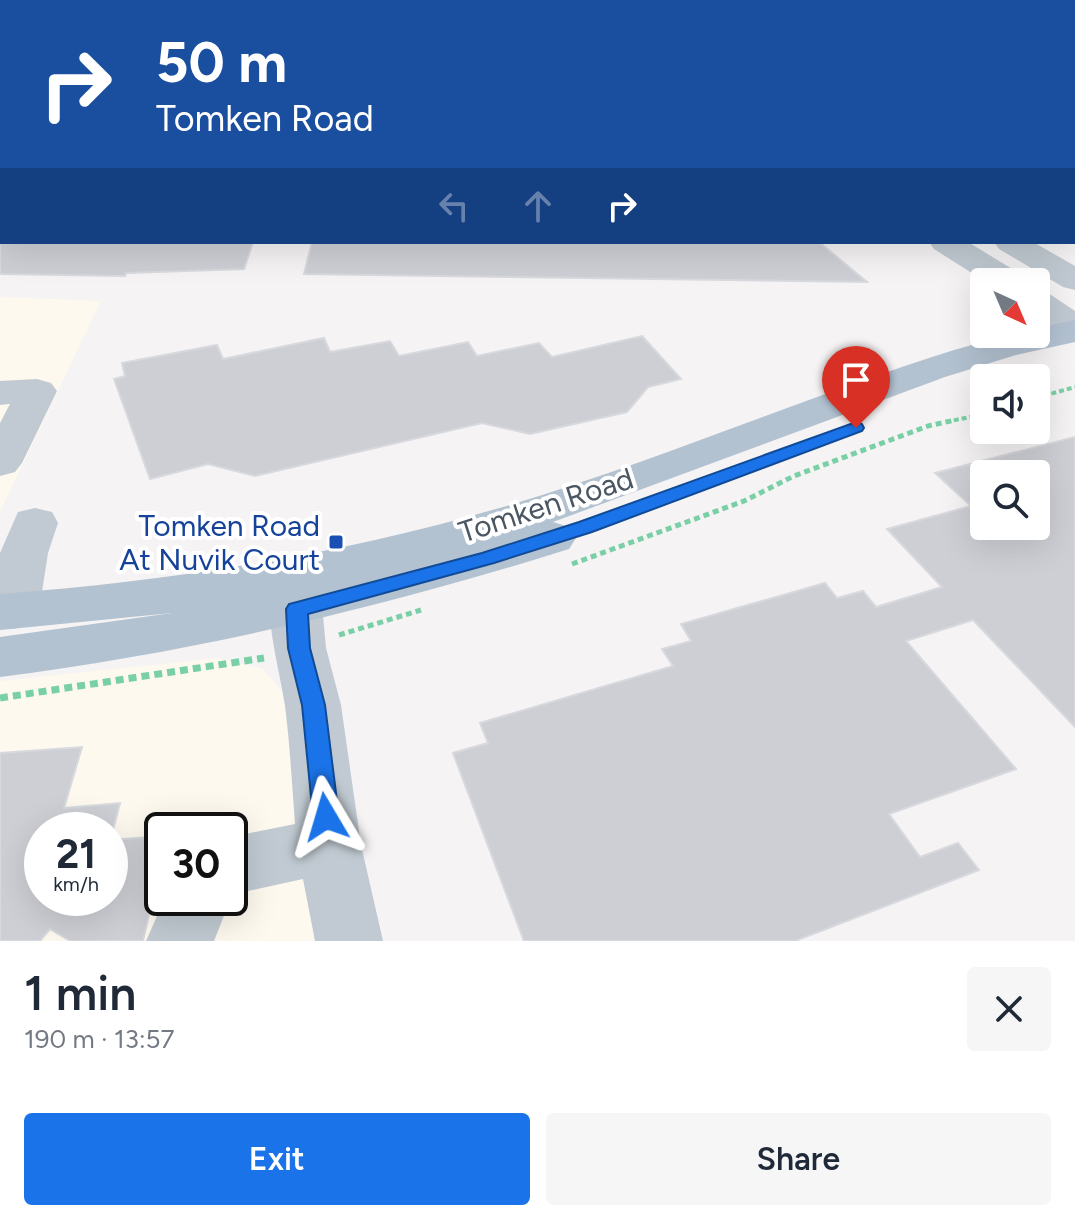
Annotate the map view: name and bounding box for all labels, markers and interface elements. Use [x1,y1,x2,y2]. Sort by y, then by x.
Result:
text: 50 m [156,29,287,96]
icon: right [24,32,128,136]
text: Tomken Road [156,97,374,140]
icon: left [432,184,476,228]
icon: ahead [516,184,560,228]
icon: right [600,184,644,228]
north arrow [970,268,1050,348]
map controls [970,268,1050,540]
pin [822,346,890,428]
icon: arrive [834,358,878,402]
button: sound [970,364,1050,444]
street label: Tomken Road [454,459,638,551]
button: search [970,460,1050,540]
place label: Tomken Road At Nuvik Court [119,507,320,578]
marker: Tomken Road At Nuvik Court [327,533,345,551]
position arrow [284,775,368,859]
speed limit sign: 30 [144,812,248,916]
text: 21 [56,830,96,878]
text: km/h [53,872,99,896]
text: 1 min [24,964,136,1022]
button: close [967,967,1051,1051]
text: 190 m · 13:57 [24,1023,175,1055]
button: Exit [24,1113,530,1205]
button: Share [546,1113,1051,1205]

